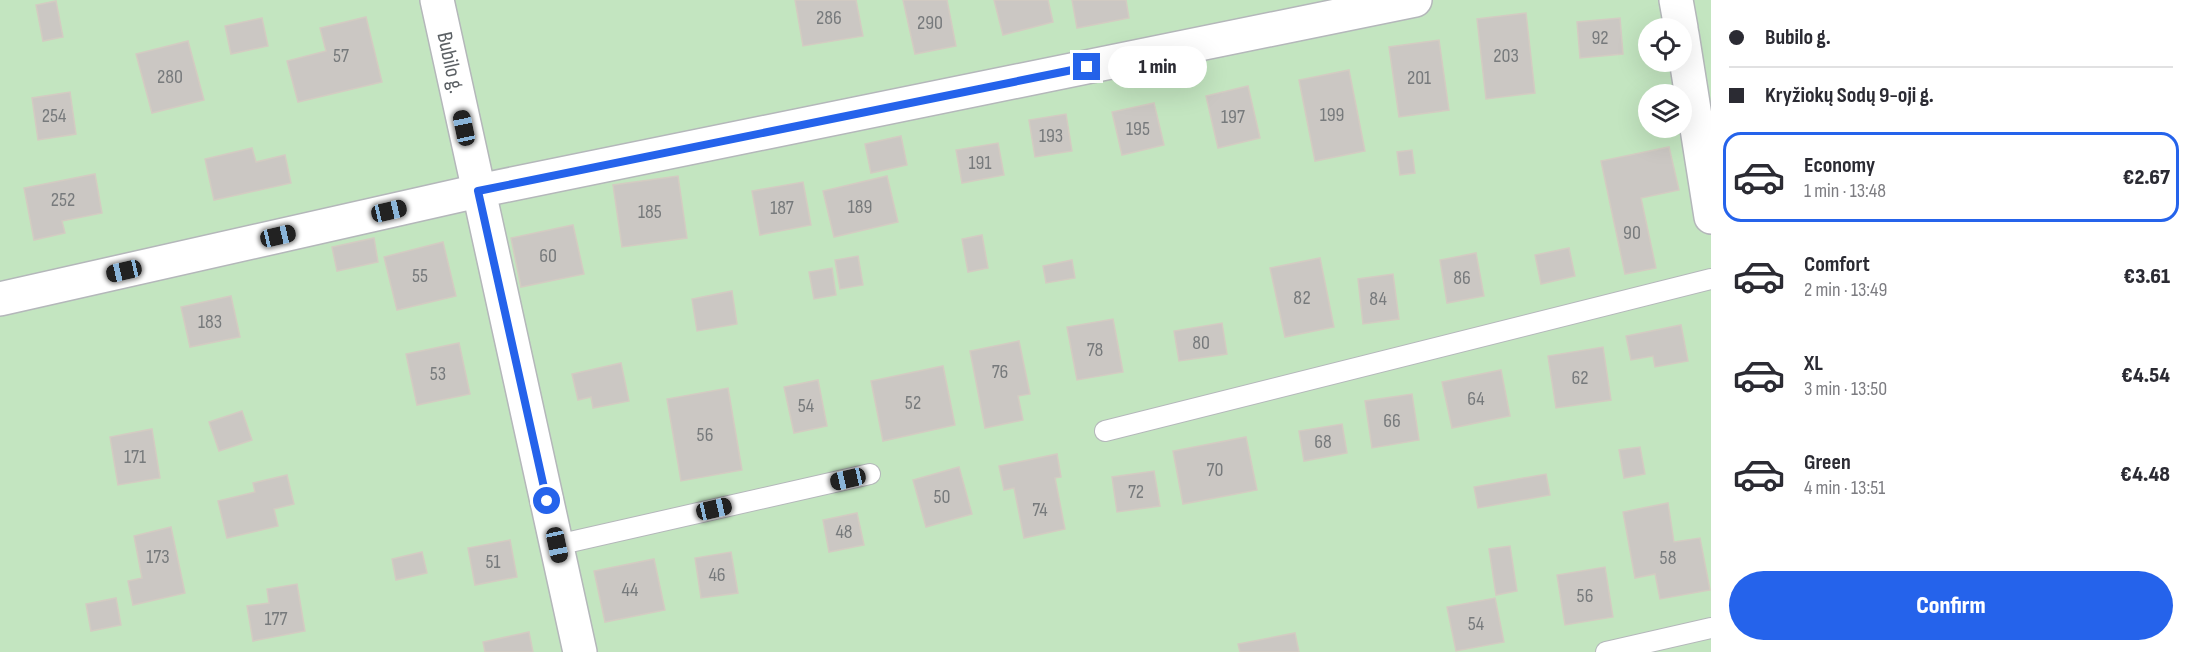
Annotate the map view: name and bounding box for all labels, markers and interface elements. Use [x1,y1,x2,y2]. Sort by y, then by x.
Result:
house number: 286 [816,6,842,30]
house number: 290 [917,11,943,35]
map controls [1638,18,1692,138]
button: locate [1638,18,1692,72]
text: Bubilo g. [1765,24,1831,51]
house number: 92 [1591,26,1609,50]
street label: Bubilo g. [431,29,471,96]
house number: 57 [333,44,349,68]
house number: 203 [1493,44,1519,68]
callout: 1 min [1108,46,1207,88]
route end [1073,53,1100,80]
text: 1 min [1138,55,1177,79]
house number: 280 [157,65,183,89]
house number: 201 [1407,66,1431,90]
text: Kryžiokų Sodų 9-oji g. [1765,82,1934,109]
button: layers [1638,84,1692,138]
house number: 199 [1320,103,1344,127]
house number: 254 [42,104,66,128]
house number: 197 [1221,105,1245,129]
car [451,109,477,147]
house number: 195 [1126,117,1150,141]
house number: 193 [1039,124,1063,148]
icon: car [1732,150,1786,204]
house number: 191 [969,151,991,175]
text: Economy [1804,152,1875,179]
text: €2.67 [2123,164,2170,191]
text: 1 min · 13:48 [1804,179,1886,203]
house number: 252 [51,188,75,212]
house number: 189 [848,195,872,219]
house number: 187 [770,196,794,220]
car [369,198,409,224]
house number: 185 [638,200,662,224]
house number: 90 [1623,221,1641,245]
car [258,223,298,249]
house number: 60 [539,244,557,268]
icon: car [1732,249,1786,303]
text: Comfort [1804,251,1870,278]
car [104,258,144,284]
text: €3.61 [2123,263,2170,290]
house number: 55 [412,264,428,288]
house number: 86 [1453,266,1471,290]
text: 2 min · 13:49 [1804,278,1887,302]
house number: 82 [1293,286,1311,310]
house number: 84 [1369,287,1387,311]
house number: 183 [198,310,222,334]
house number: 80 [1192,331,1210,355]
house number: 78 [1087,338,1103,362]
icon: car [1732,348,1786,402]
text: XL [1804,350,1823,377]
house number: 76 [992,360,1008,384]
house number: 53 [430,362,446,386]
text: €4.54 [2121,362,2170,389]
house number: 62 [1571,366,1589,390]
text: 3 min · 13:50 [1804,377,1887,401]
house number: 64 [1467,387,1485,411]
house number: 52 [905,391,921,415]
house number: 54 [798,394,814,418]
house number: 66 [1383,409,1401,433]
house number: 56 [697,423,713,447]
house number: 68 [1314,430,1332,454]
house number: 171 [124,445,146,469]
icon: car [1732,447,1786,501]
text: Green [1804,449,1851,476]
house number: 70 [1207,458,1223,482]
text: €4.48 [2120,461,2170,488]
car [828,466,868,492]
text: 4 min · 13:51 [1804,476,1885,500]
house number: 72 [1128,480,1144,504]
house number: 50 [934,485,950,509]
route start [533,487,560,514]
car [694,496,734,522]
house number: 74 [1032,498,1048,522]
house number: 48 [835,520,853,544]
car [544,526,570,564]
house number: 173 [146,545,170,569]
house number: 58 [1660,546,1676,570]
house number: 51 [485,550,501,574]
house number: 46 [708,563,726,587]
button: Confirm [1729,571,2173,640]
house number: 44 [622,578,638,602]
house number: 56 [1577,584,1593,608]
house number: 177 [265,607,288,631]
house number: 54 [1468,612,1484,636]

